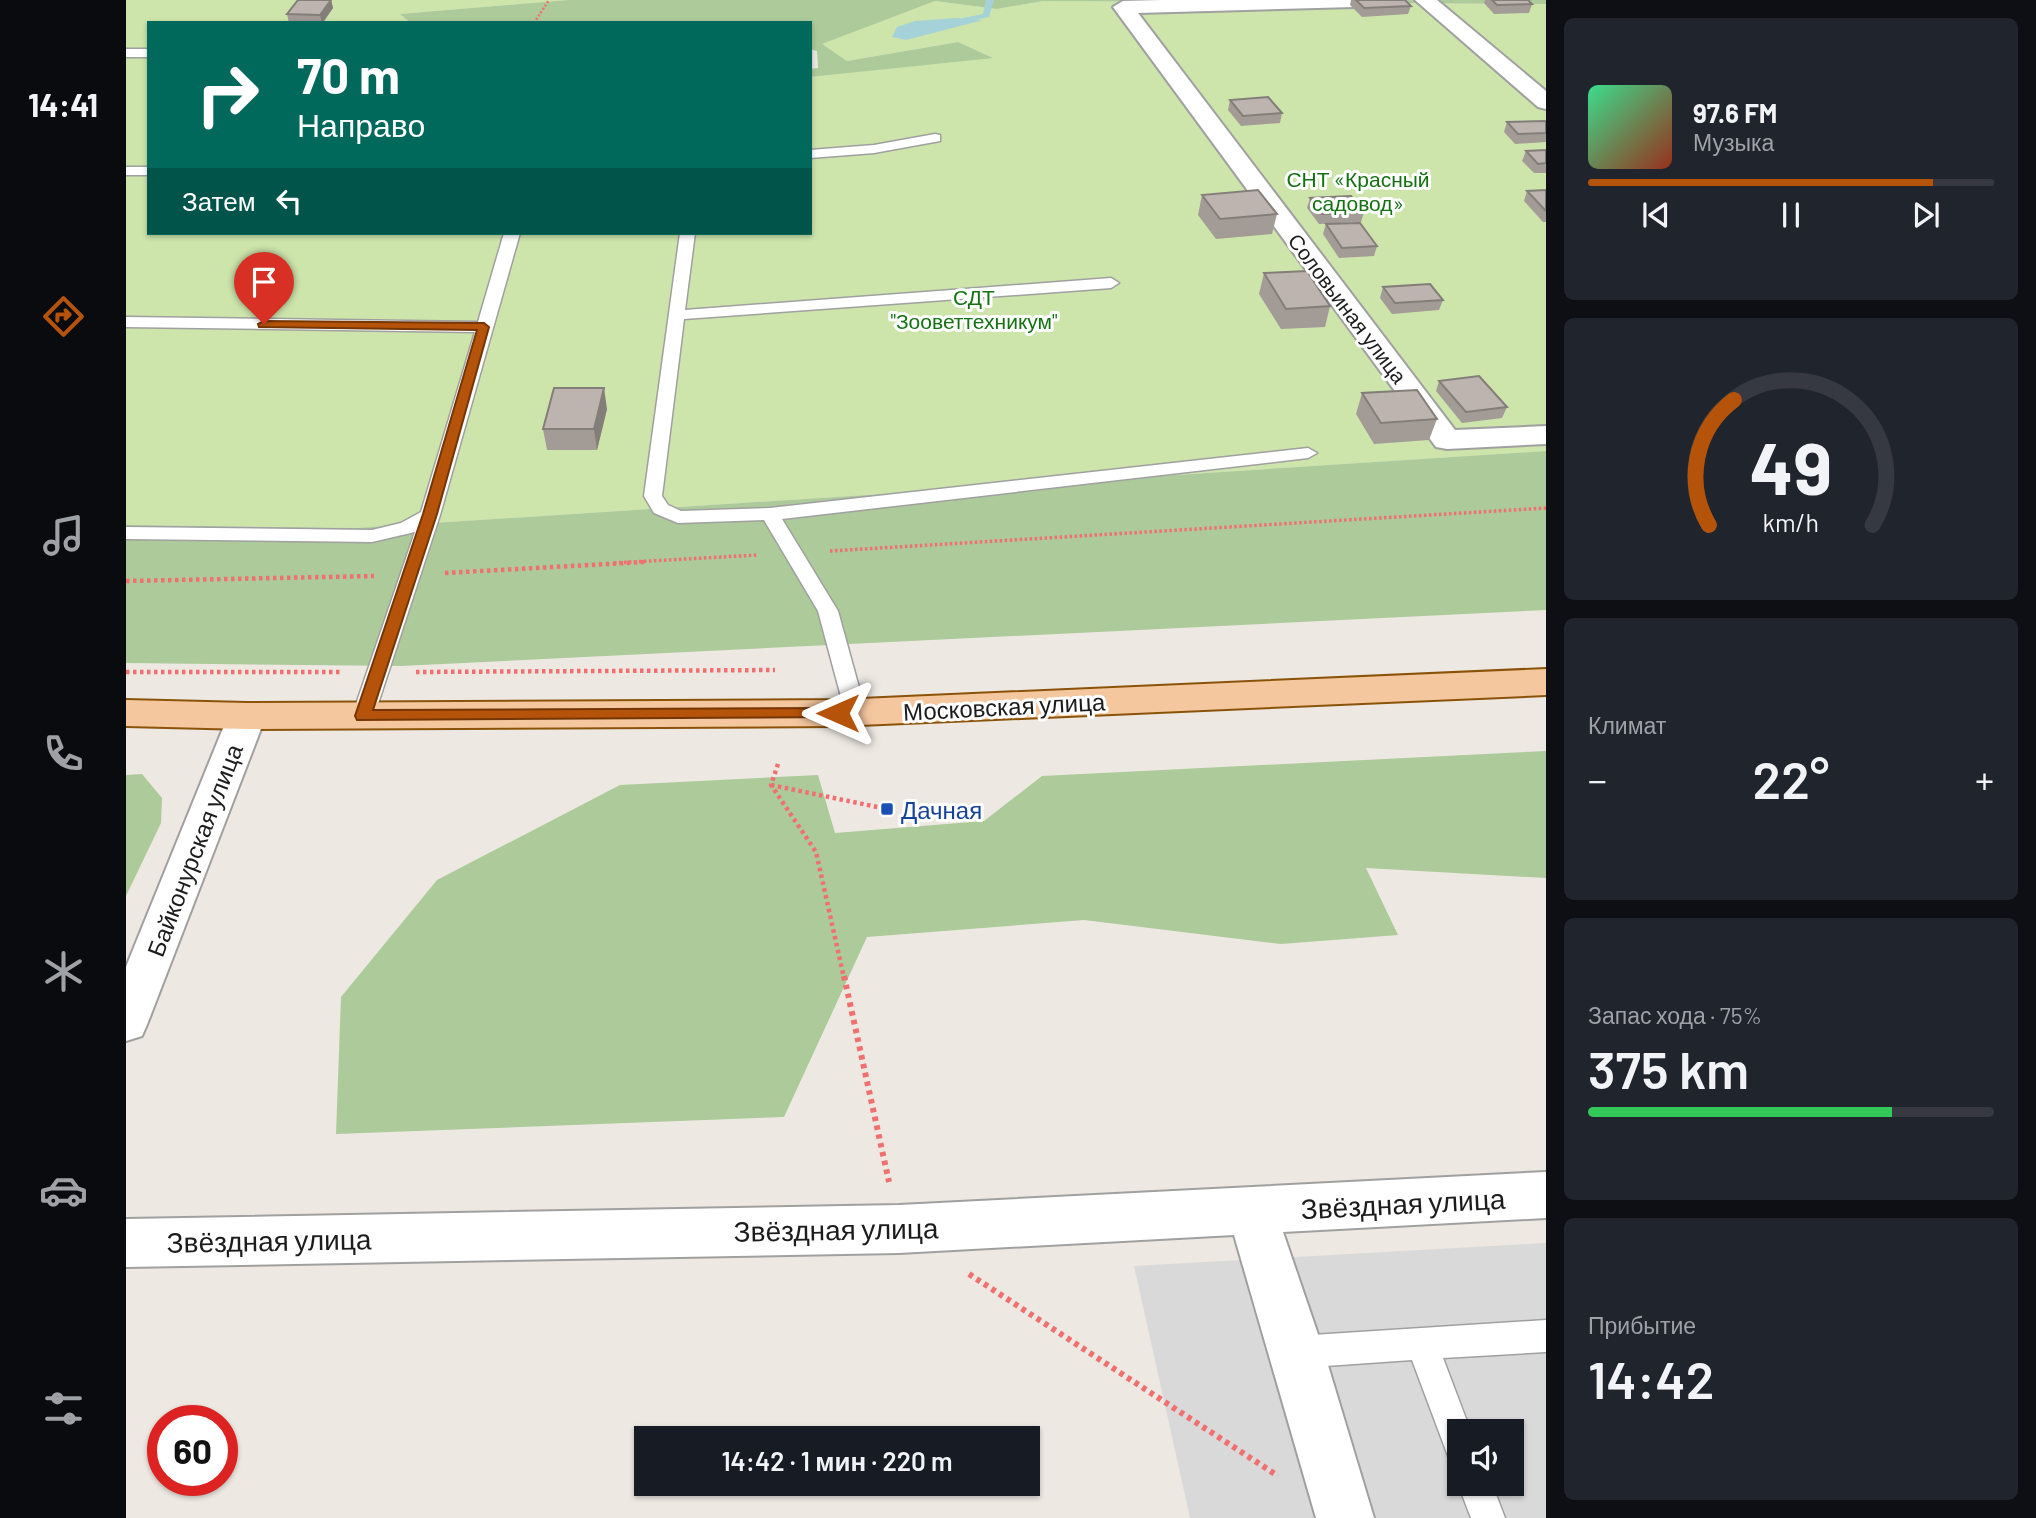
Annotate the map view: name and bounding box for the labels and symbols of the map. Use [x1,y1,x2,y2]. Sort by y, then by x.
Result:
park label: СНТ «Красный садовод» [1286,166,1430,215]
street label: Соловьиная улица [1284,228,1413,388]
pin [234,252,294,324]
park label: СДТ "Зооветтехникум" [890,284,1058,333]
position arrow [801,676,875,750]
street label: Московская улица [902,686,1106,726]
street label: Байконурская улица [140,739,248,960]
place label: Дачная [901,795,982,824]
marker: Дачная [879,801,895,817]
street label: Звёздная улица [1300,1181,1507,1225]
street label: Звёздная улица [733,1210,939,1248]
street label: Звёздная улица [166,1221,372,1259]
speed limit sign: 60 [147,1405,238,1496]

